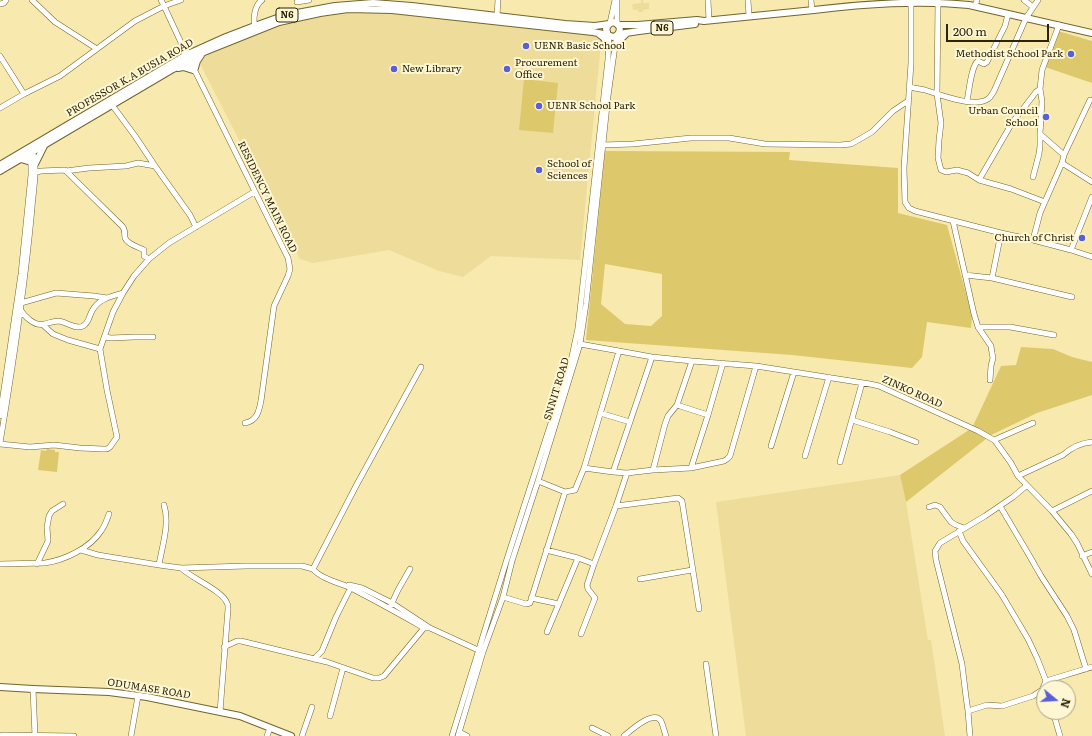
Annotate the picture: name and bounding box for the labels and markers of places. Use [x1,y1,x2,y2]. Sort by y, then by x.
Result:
place label: UENR Basic School [534,40,625,52]
marker: UENR Basic School [521,41,531,51]
place label: Methodist School Park [955,48,1063,60]
marker: Methodist School Park [1066,49,1076,59]
place label: Procurement Office [515,57,578,80]
place label: New Library [402,63,462,75]
marker: New Library [389,64,399,74]
marker: Procurement Office [502,64,512,74]
place label: UENR School Park [547,100,635,112]
marker: UENR School Park [534,101,544,111]
place label: Urban Council School [968,105,1038,128]
marker: Urban Council School [1041,112,1051,122]
place label: School of Sciences [547,158,591,182]
marker: School of Sciences [534,165,544,175]
place label: Church of Christ [995,232,1074,244]
marker: Church of Christ [1077,233,1087,243]

